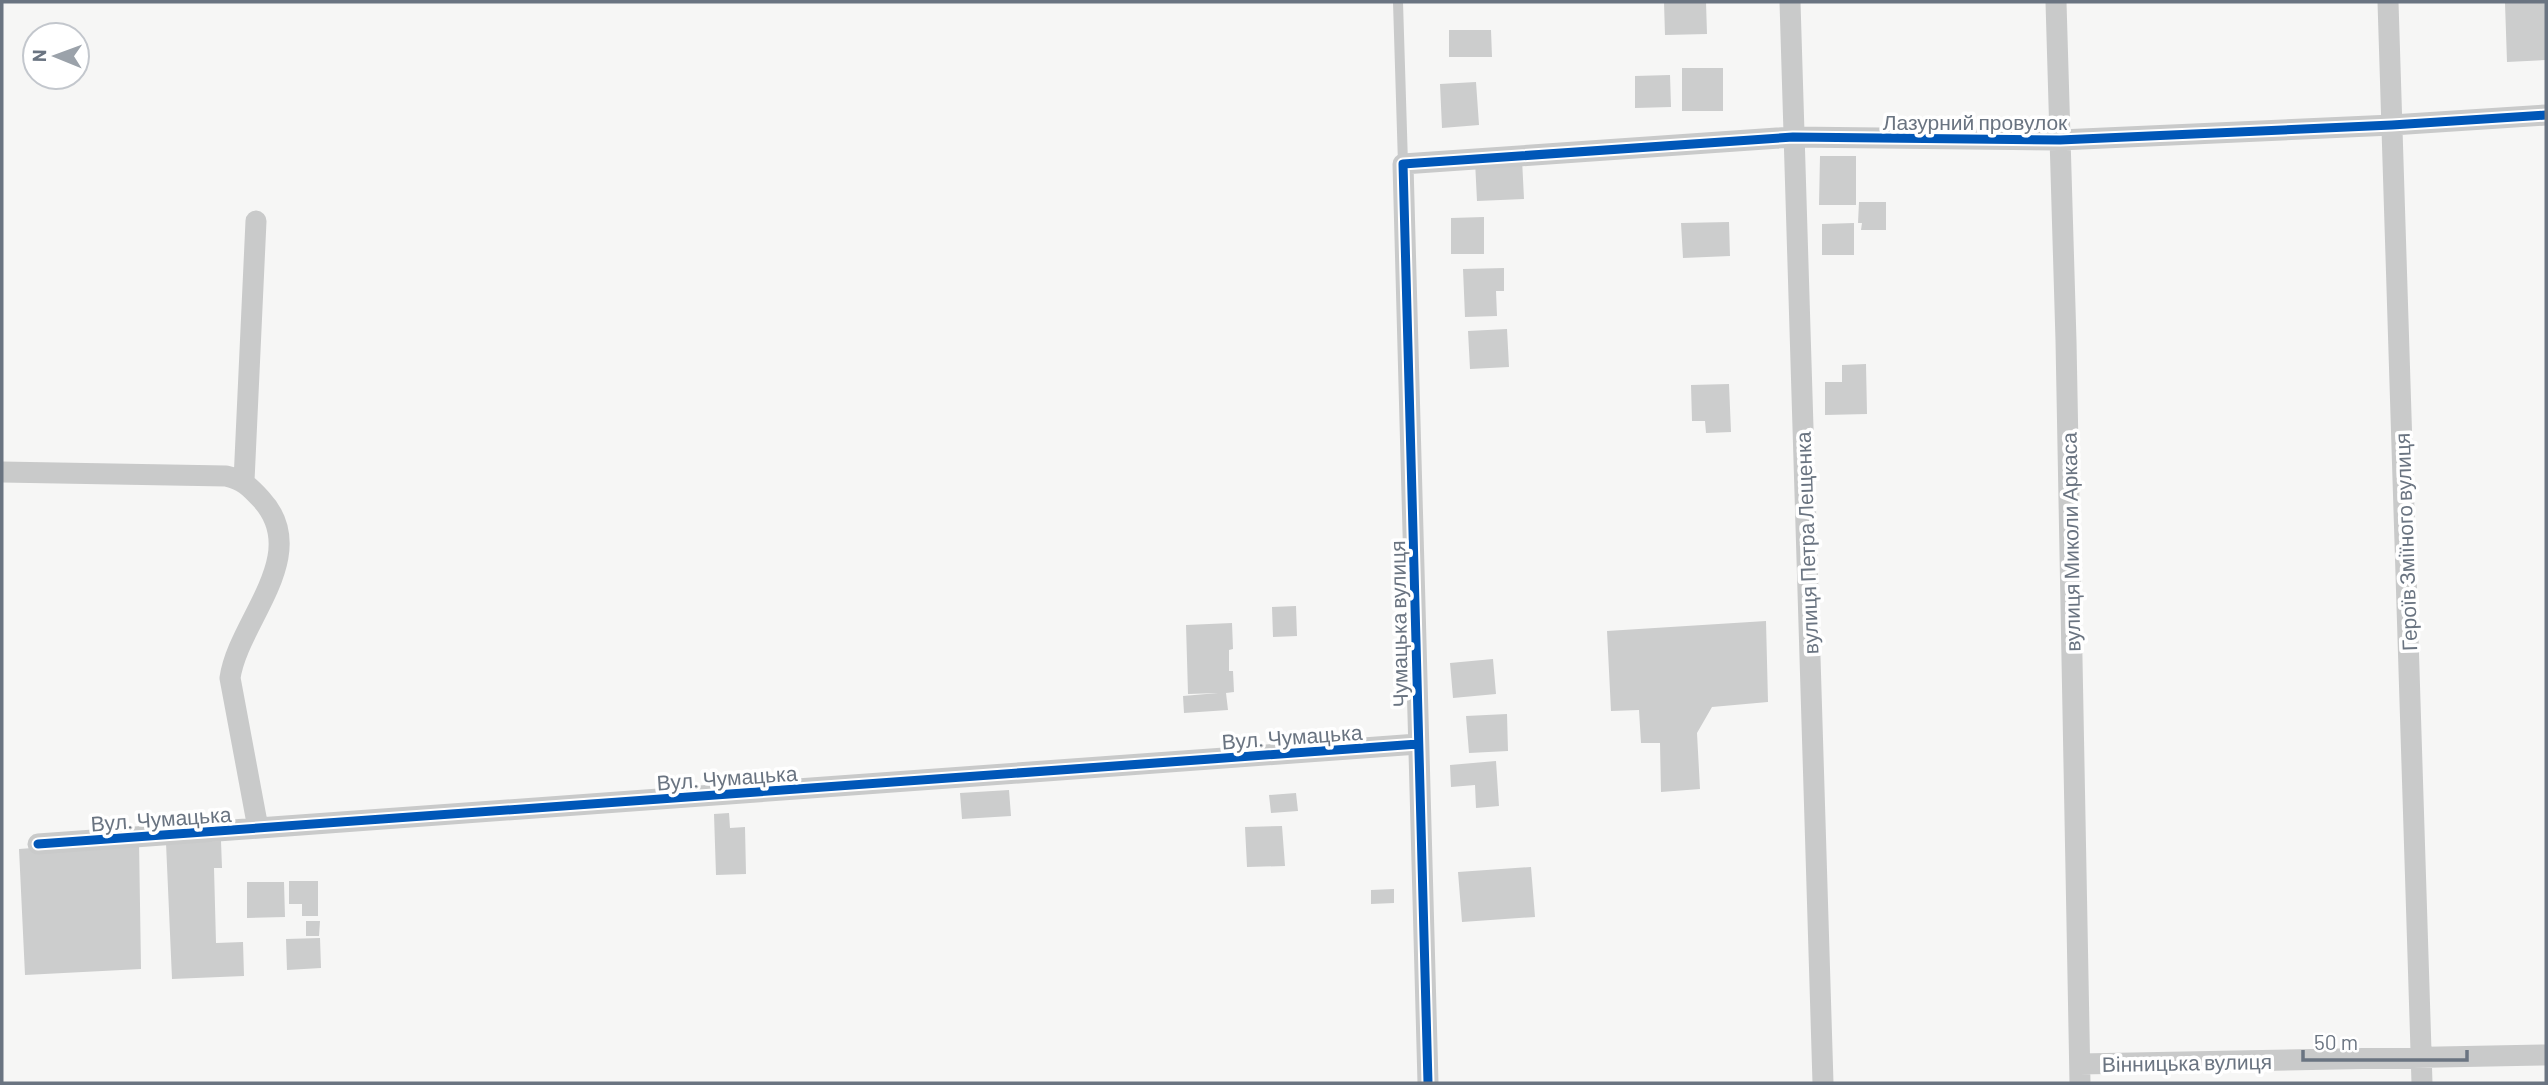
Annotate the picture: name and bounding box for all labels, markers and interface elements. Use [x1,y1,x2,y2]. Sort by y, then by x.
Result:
north arrow [21,21,91,91]
text: N [27,49,50,62]
street label: Лазурний провулок [1883,109,2068,134]
street label: вулиця Петра Лещенка [1790,431,1822,655]
street label: вулиця Миколи Аркаса [2056,432,2084,652]
street label: Героїв Зміїного вулиця [2389,432,2421,652]
street label: Чумацька вулиця [1384,540,1412,708]
street label: Вул. Чумацька [1221,719,1363,753]
street label: Вул. Чумацька [656,760,798,794]
street label: Вул. Чумацька [90,801,232,835]
scale bar [2303,1018,2468,1062]
text: 50 m [2314,1029,2358,1054]
street label: Вінницька вулиця [2102,1048,2272,1076]

